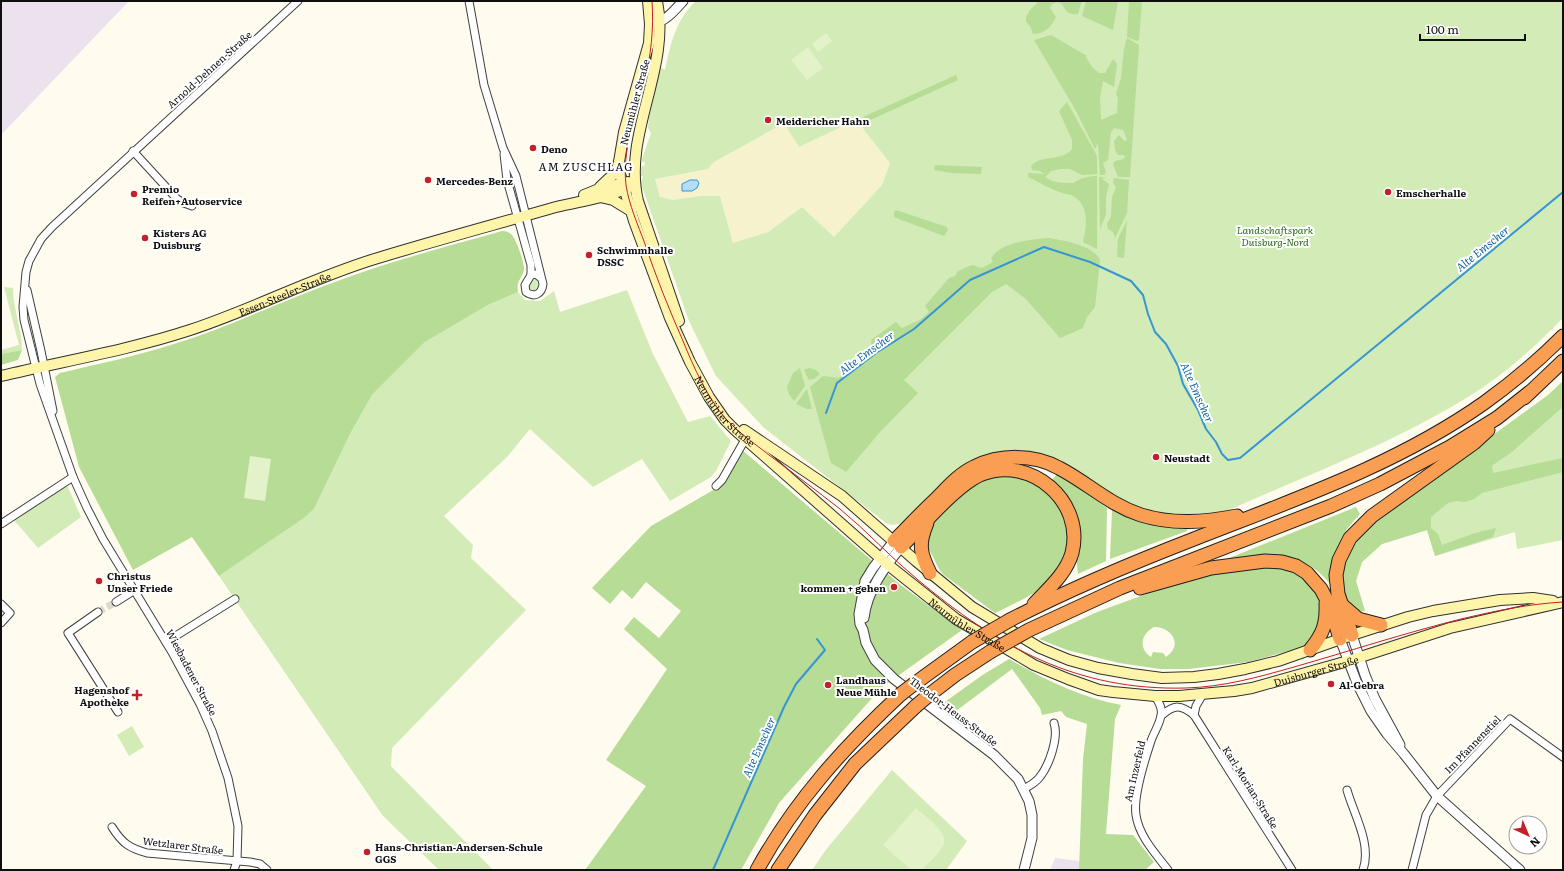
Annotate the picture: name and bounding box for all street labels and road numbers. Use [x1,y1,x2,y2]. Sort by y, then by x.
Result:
street label: Arnold-Dehnen-Straße [163,27,255,111]
street label: Neumühler Straße [615,57,653,147]
street label: Essen-Steeler-Straße [236,267,333,319]
street label: Neumühler Straße [692,373,759,450]
street label: Neumühler Straße [926,593,1009,654]
street label: Wiesbadener Straße [163,626,221,718]
street label: Duisburger Straße [1271,651,1360,689]
street label: Theodor-Heuss-Straße [907,673,1001,749]
street label: Im Pfannenstiel [1440,711,1504,776]
street label: Am Inzerfeld [1120,739,1148,803]
street label: Karl-Morian-Straße [1220,743,1282,831]
street label: Wetzlarer Straße [142,833,224,857]

